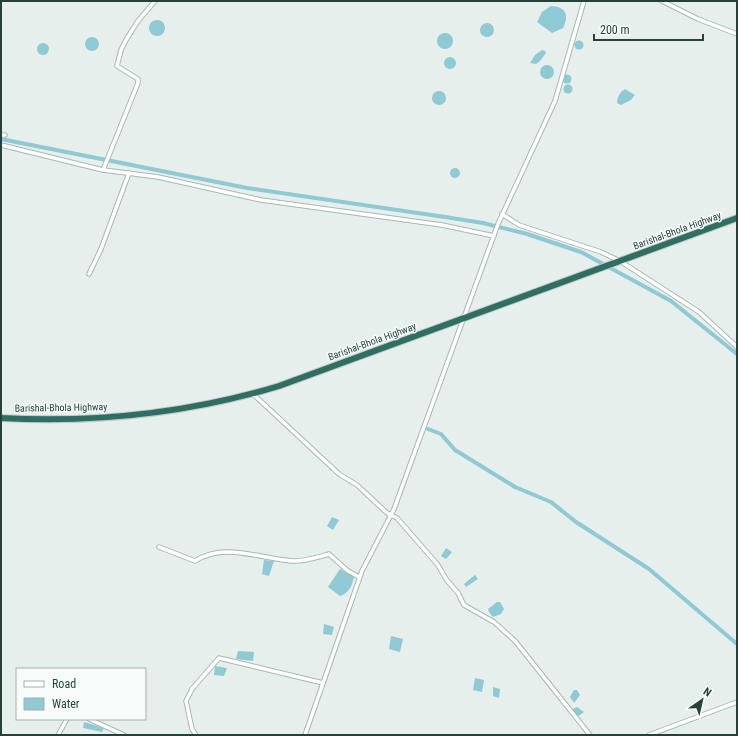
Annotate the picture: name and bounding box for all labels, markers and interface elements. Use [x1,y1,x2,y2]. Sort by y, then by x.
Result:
scale bar [594,16,703,42]
text: 200 m [600,23,630,37]
street label: Barishal-Bhola Highway [632,209,723,252]
street label: Barishal-Bhola Highway [327,320,418,363]
street label: Barishal-Bhola Highway [14,401,108,414]
legend [16,668,146,720]
text: Road [52,677,76,691]
north arrow [682,680,722,720]
text: N [701,685,714,700]
text: Water [52,697,80,711]

